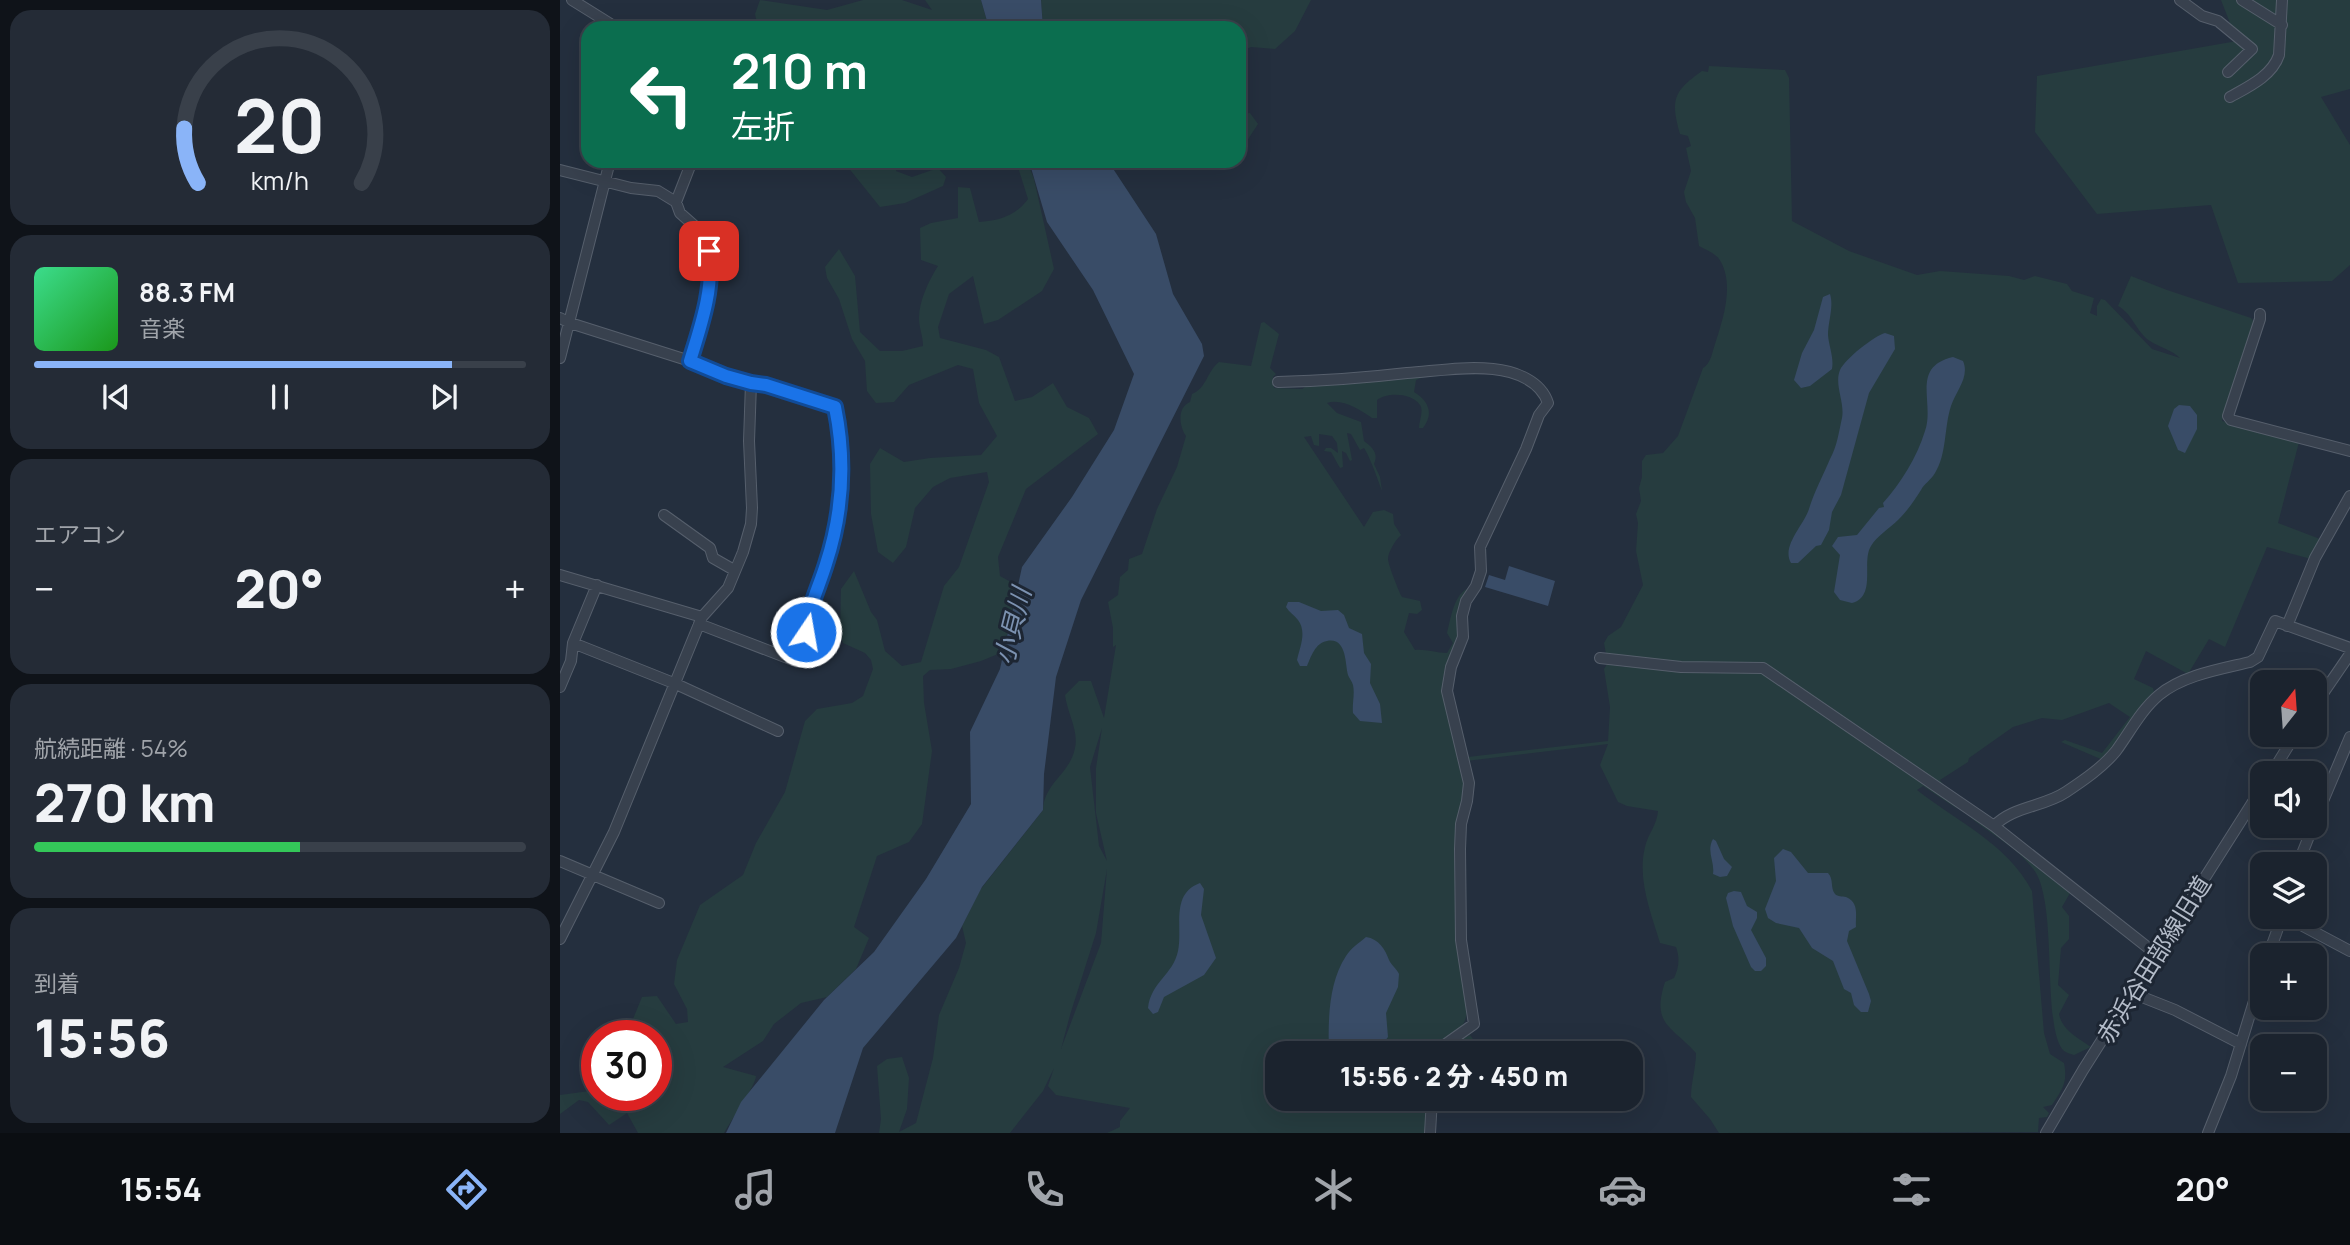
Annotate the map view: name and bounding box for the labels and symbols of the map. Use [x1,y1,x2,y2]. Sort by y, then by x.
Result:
pin [679,221,739,281]
water label: 小貝川 [985,581,1040,668]
position arrow [769,595,843,669]
north arrow [2250,670,2328,747]
street label: 赤浜谷田部線旧道 [2088,869,2218,1049]
speed limit sign: 30 [581,1020,672,1111]

